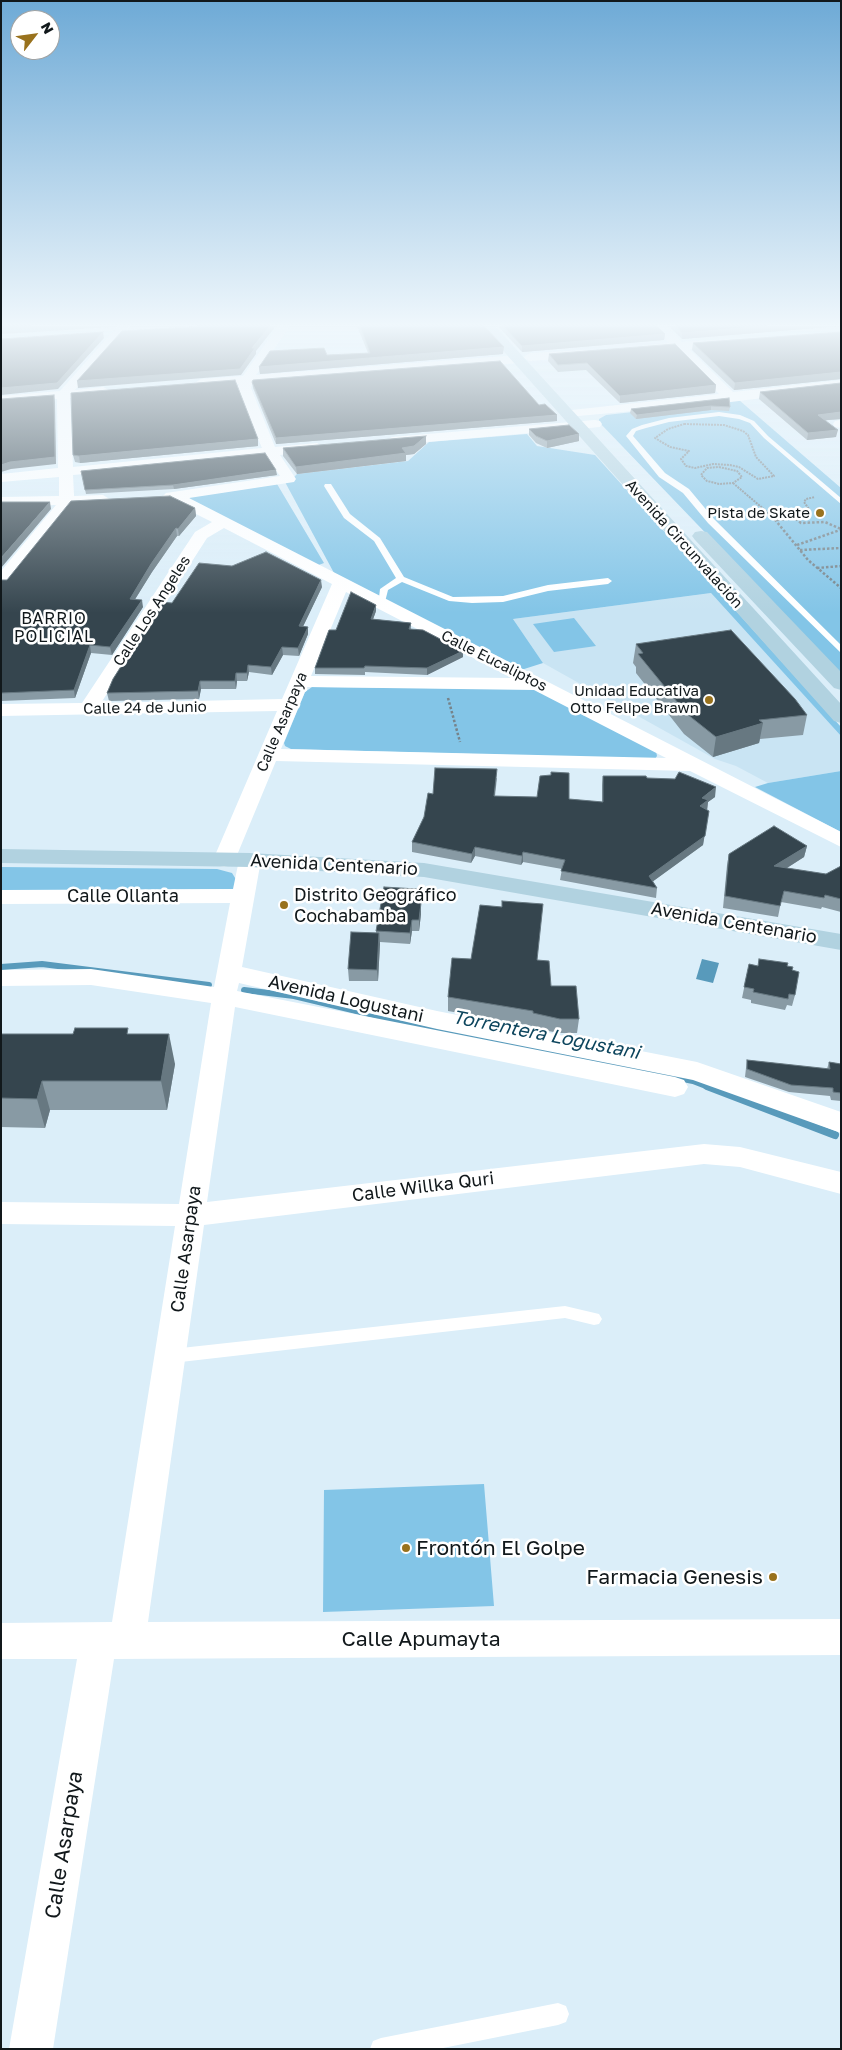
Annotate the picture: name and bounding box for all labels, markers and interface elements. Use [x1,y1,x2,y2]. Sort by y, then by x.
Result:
north arrow [10,10,60,60]
text: N [38,19,58,37]
street label: Avenida Circunvalación [621,476,747,612]
place label: Pista de Skate [707,504,810,522]
marker: Pista de Skate [814,507,826,519]
street label: Calle Los Angeles [110,552,194,670]
district label: BARRIO POLICIAL [13,609,95,647]
street label: Calle Eucaliptos [438,627,550,695]
street label: Calle Asarpaya [253,669,311,775]
place label: Unidad Educativa Otto Felipe Brawn [570,682,699,717]
marker: Unidad Educativa Otto Felipe Brawn [703,694,715,706]
street label: Calle 24 de Junio [83,698,207,718]
street label: Avenida Centenario [250,850,418,880]
place label: Distrito Geográfico Cochabamba [294,884,457,926]
street label: Calle Ollanta [67,885,179,907]
street label: Avenida Centenario [649,898,819,948]
marker: Distrito Geográfico Cochabamba [278,899,290,911]
street label: Avenida Logustani [266,971,426,1027]
water label: Torrentera Logustani [450,1006,642,1064]
street label: Calle Willka Quri [351,1168,495,1206]
street label: Calle Asarpaya [166,1184,206,1314]
place label: Frontón El Golpe [416,1535,585,1561]
marker: Frontón El Golpe [400,1542,412,1554]
place label: Farmacia Genesis [586,1564,763,1590]
marker: Farmacia Genesis [767,1571,779,1583]
street label: Calle Apumayta [341,1626,501,1652]
street label: Calle Asarpaya [40,1769,88,1921]

